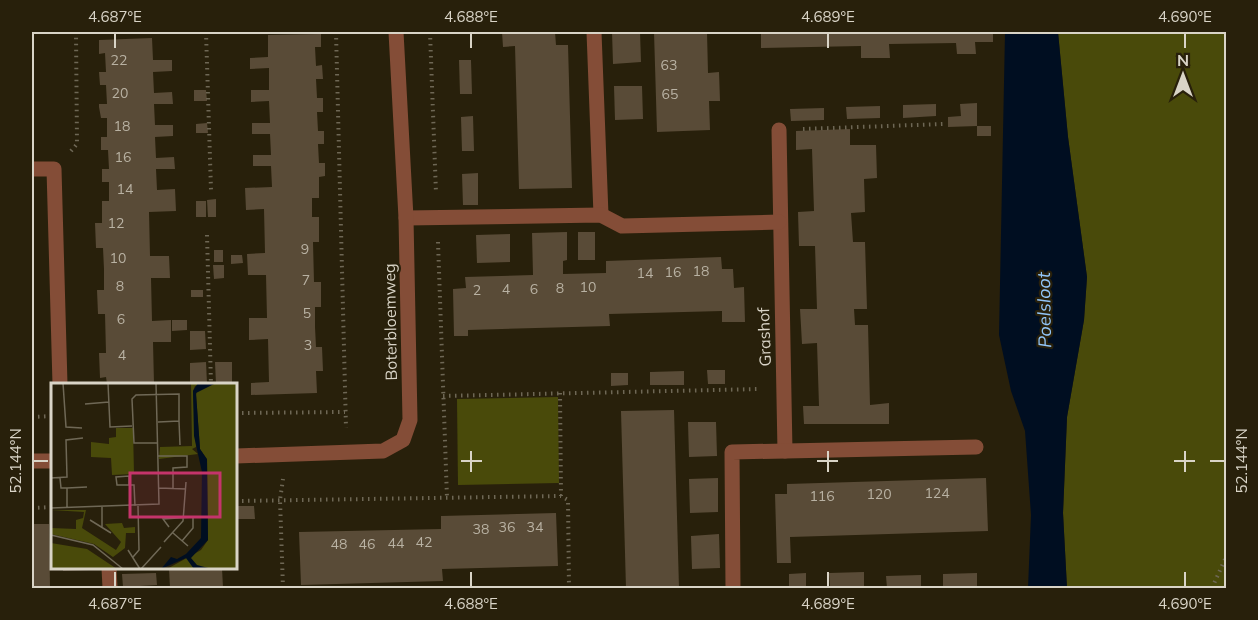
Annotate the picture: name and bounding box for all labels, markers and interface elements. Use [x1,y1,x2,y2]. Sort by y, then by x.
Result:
text: 4.687°E [88,7,142,26]
text: 4.688°E [444,7,498,26]
text: 4.689°E [801,7,855,26]
text: 4.690°E [1158,7,1212,26]
north arrow [1153,45,1213,105]
text: N [1177,50,1189,70]
house number: 22 [111,51,127,69]
house number: 63 [661,56,677,74]
house number: 20 [112,84,128,102]
house number: 65 [662,85,678,103]
house number: 18 [114,117,130,135]
house number: 16 [115,148,131,166]
house number: 14 [117,180,134,198]
house number: 12 [108,214,124,232]
house number: 9 [301,240,309,258]
house number: 10 [110,249,126,267]
house number: 18 [693,262,709,280]
street label: Boterbloemweg [379,263,401,381]
house number: 16 [665,263,681,281]
house number: 14 [637,264,654,282]
house number: 7 [302,271,310,289]
water label: Poelsloot [1032,271,1056,348]
house number: 8 [116,277,124,295]
house number: 10 [580,278,596,296]
house number: 8 [556,279,564,297]
house number: 4 [502,280,511,298]
house number: 6 [530,280,538,298]
house number: 2 [473,281,481,299]
house number: 5 [303,304,311,322]
street label: Grashof [753,307,775,367]
house number: 6 [117,310,125,328]
house number: 3 [304,336,312,354]
house number: 4 [118,346,127,364]
inset map [51,383,237,569]
text: 52.144°N [6,428,25,494]
text: 52.144°N [1232,428,1251,494]
house number: 124 [924,484,950,502]
house number: 120 [866,485,892,503]
house number: 116 [809,487,835,505]
house number: 36 [499,518,515,536]
house number: 34 [527,518,544,536]
house number: 38 [473,520,489,538]
house number: 42 [416,533,432,551]
house number: 44 [388,534,405,552]
house number: 48 [331,535,347,553]
house number: 46 [359,535,375,553]
text: 4.687°E [88,594,142,613]
text: 4.688°E [444,594,498,613]
text: 4.689°E [801,594,855,613]
text: 4.690°E [1158,594,1212,613]

